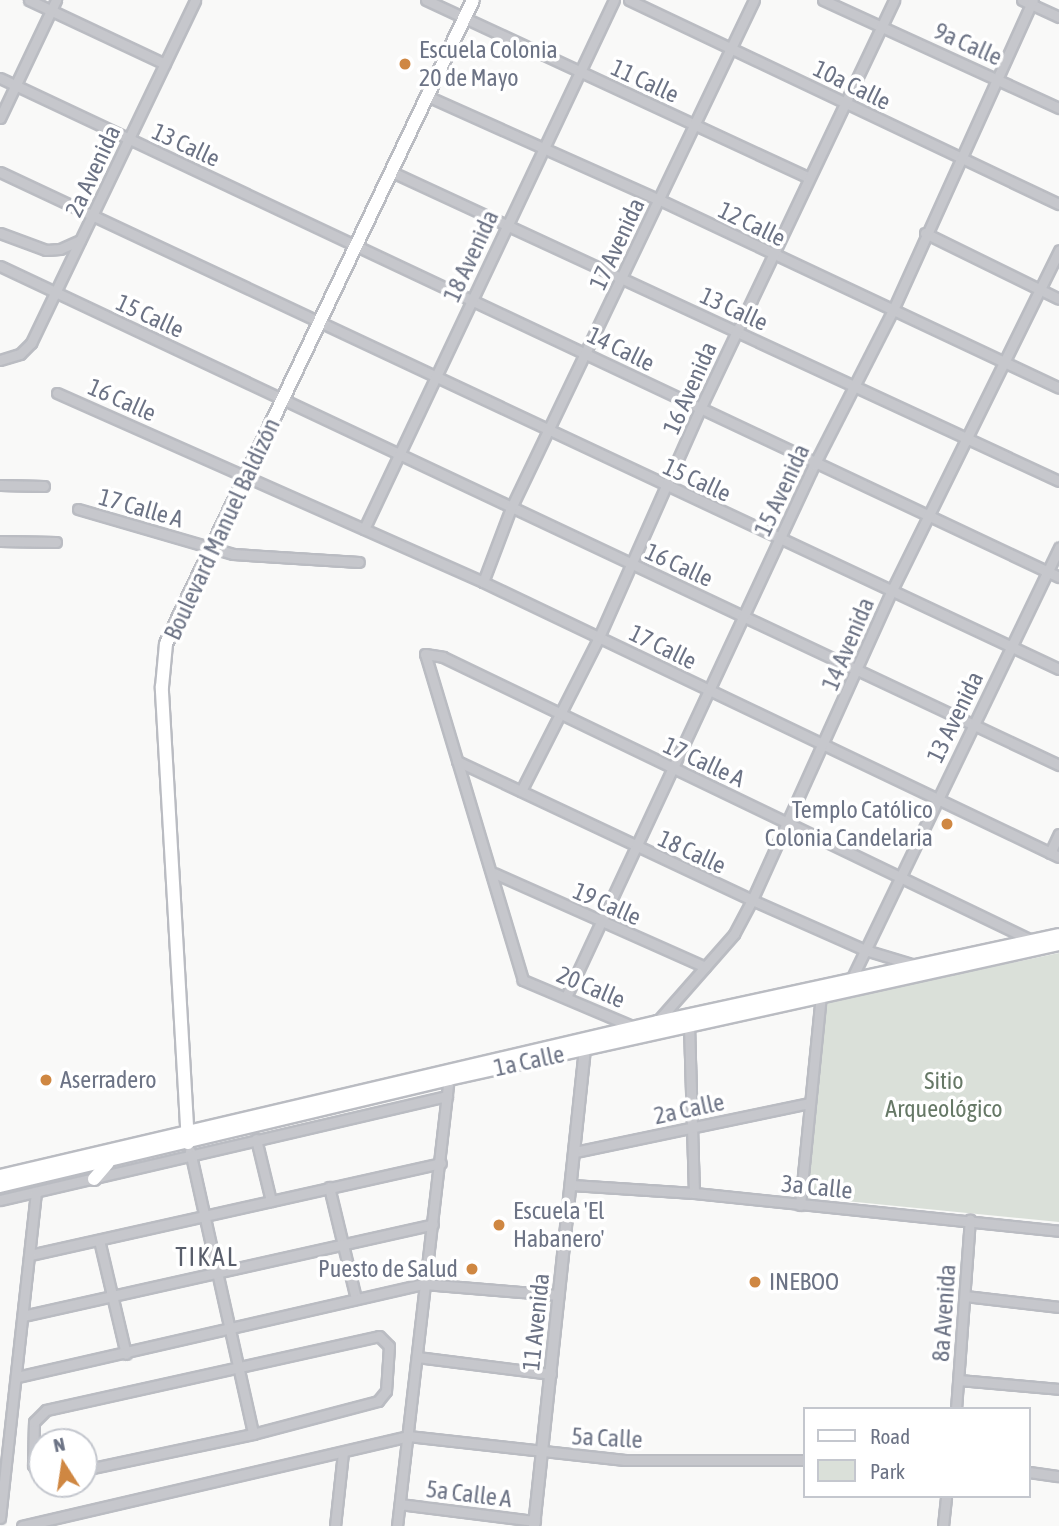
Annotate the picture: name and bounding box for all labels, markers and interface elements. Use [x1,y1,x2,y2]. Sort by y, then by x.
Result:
street label: 9a Calle [930,16,1006,72]
place label: Escuela Colonia 20 de Mayo [419,36,558,92]
street label: 11 Calle [607,53,683,109]
street label: 10a Calle [809,54,895,116]
marker: Escuela Colonia 20 de Mayo [397,56,413,72]
street label: 13 Calle [148,117,224,173]
street label: 2a Avenida [59,121,127,221]
street label: 17 Avenida [583,194,651,294]
street label: 12 Calle [714,195,790,253]
street label: 18 Avenida [437,206,505,306]
street label: 13 Calle [696,281,772,337]
street label: 15 Calle [112,288,188,344]
street label: 14 Calle [583,320,659,378]
street label: 16 Avenida [657,337,723,439]
street label: 16 Calle [84,372,160,428]
street label: Boulevard Manuel Baldizón [158,413,286,645]
street label: 15 Avenida [748,440,816,540]
street label: 15 Calle [659,452,735,508]
street label: 17 Calle A [96,482,186,534]
street label: 16 Calle [641,537,717,593]
street label: 14 Avenida [816,593,880,695]
street label: 17 Calle [625,618,701,676]
street label: 13 Avenida [921,667,989,767]
street label: 17 Calle A [659,731,749,793]
place label: Templo Católico Colonia Candelaria [765,796,933,852]
marker: Templo Católico Colonia Candelaria [939,816,955,832]
street label: 18 Calle [654,824,730,880]
street label: 19 Calle [569,876,645,932]
street label: 20 Calle [553,960,629,1014]
street label: 1a Calle [491,1040,567,1082]
place label: Aserradero [60,1066,157,1094]
park label: Sitio Arqueológico [885,1067,1003,1123]
marker: Aserradero [38,1072,54,1088]
street label: 2a Calle [651,1088,727,1130]
street label: 3a Calle [780,1169,854,1205]
place label: Escuela 'El Habanero' [513,1197,605,1253]
marker: Escuela 'El Habanero' [491,1217,507,1233]
district label: TIKAL [176,1242,238,1274]
place label: Puesto de Salud [318,1255,458,1283]
marker: Puesto de Salud [464,1261,480,1277]
street label: 8a Avenida [926,1263,962,1363]
place label: INEBOO [769,1268,839,1296]
street label: 11 Avenida [517,1272,555,1372]
marker: INEBOO [747,1274,763,1290]
legend [804,1407,1031,1498]
street label: 5a Calle [571,1422,643,1454]
text: Road [870,1424,910,1448]
north arrow [28,1428,98,1498]
text: N [51,1432,67,1456]
text: Park [870,1459,905,1483]
street label: 5a Calle A [425,1474,513,1514]

